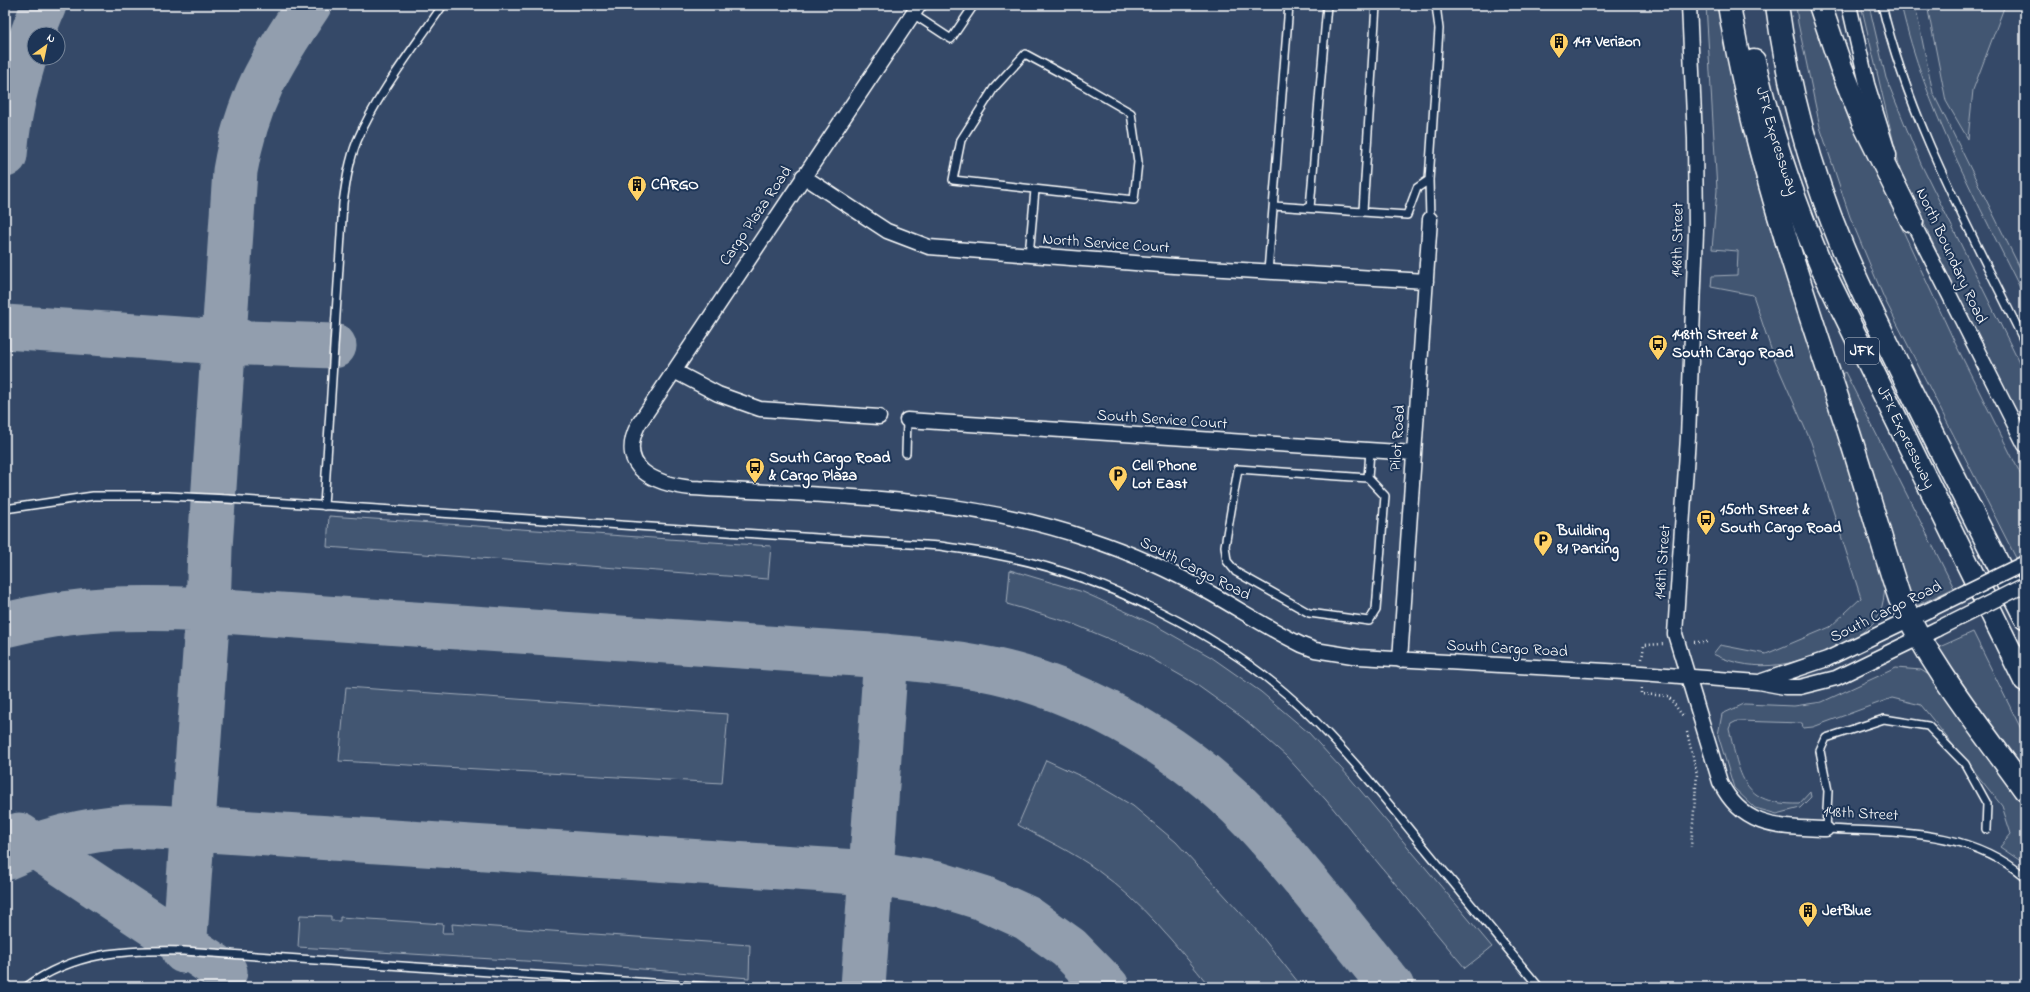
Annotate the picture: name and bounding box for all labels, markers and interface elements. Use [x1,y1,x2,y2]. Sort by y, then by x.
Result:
north arrow [26,26,66,66]
text: N [43,30,58,47]
place label: 147 Verizon [1573,30,1641,54]
building icon: 147 Verizon [1548,31,1570,59]
street label: JFK Expressway [1749,84,1805,198]
street label: Cargo Plaza Road [714,161,798,271]
place label: CARGO [651,173,699,197]
building icon: CARGO [626,174,648,202]
street label: North Boundary Road [1909,184,1993,328]
street label: 148th Street [1665,202,1691,278]
street label: North Service Court [1042,228,1171,260]
place label: 148th Street & South Cargo Road [1672,323,1793,366]
bus stop icon: 148th Street & South Cargo Road [1647,333,1669,361]
road number: JFK [1845,338,1879,364]
street label: JFK Expressway [1870,382,1941,493]
street label: South Service Court [1096,403,1229,437]
street label: Pilot Road [1384,404,1412,472]
place label: South Cargo Road & Cargo Plaza [768,446,890,489]
place label: Cell Phone Lot East [1132,454,1197,496]
bus stop icon: South Cargo Road & Cargo Plaza [744,456,766,484]
parking icon: Cell Phone Lot East [1107,464,1129,492]
place label: 150th Street & South Cargo Road [1720,498,1841,541]
bus stop icon: 150th Street & South Cargo Road [1695,508,1717,536]
place label: Building 81 Parking [1556,519,1619,562]
street label: 148th Street [1648,523,1678,600]
parking icon: Building 81 Parking [1532,529,1554,557]
street label: South Cargo Road [1135,531,1255,607]
street label: South Cargo Road [1826,575,1946,649]
street label: South Cargo Road [1446,634,1568,664]
street label: 148th Street [1823,800,1900,828]
place label: JetBlue [1822,899,1872,923]
building icon: JetBlue [1797,900,1819,928]

